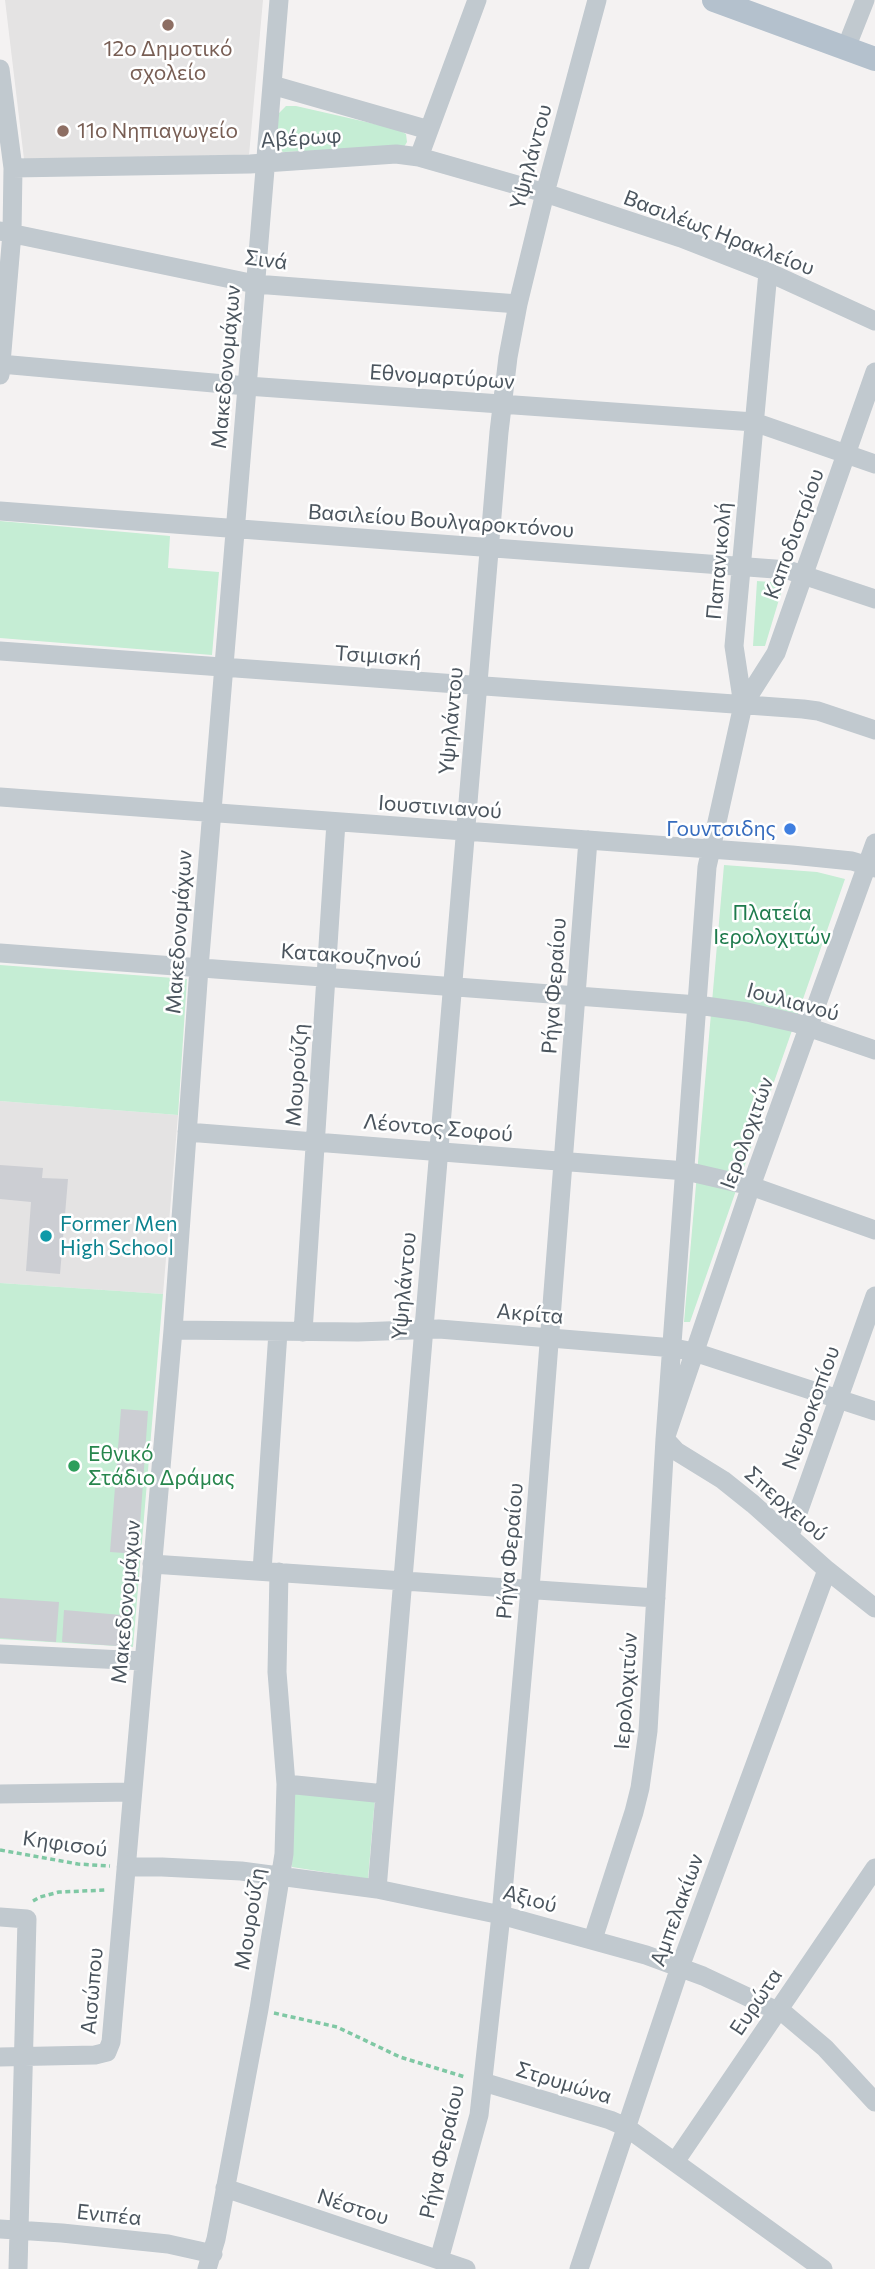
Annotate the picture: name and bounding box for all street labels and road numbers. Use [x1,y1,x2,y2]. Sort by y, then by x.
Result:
street label: Υψηλάντου [505,102,557,212]
street label: Αβέρωφ [260,123,342,153]
street label: Βασιλέως Ηρακλείου [620,185,818,281]
street label: Σινά [243,245,289,275]
street label: Μακεδονομάχων [206,284,246,450]
street label: Εθνομαρτύρων [369,359,515,395]
street label: Καποδιστρίου [759,465,829,603]
street label: Βασιλείου Βουλγαροκτόνου [307,499,575,543]
street label: Παπανικολή [701,501,737,621]
street label: Τσιμισκή [334,640,422,672]
street label: Υψηλάντου [434,666,468,776]
street label: Ιουστινιανού [377,790,503,824]
street label: Μακεδονομάχων [161,849,197,1015]
street label: Ρήγα Φεραίου [537,917,571,1055]
street label: Κατακουζηνού [280,939,422,973]
street label: Ιουλιανού [744,978,842,1026]
street label: Μουρούζη [281,1023,313,1127]
street label: Ιερολοχιτών [715,1073,779,1193]
street label: Λέοντος Σοφού [362,1109,514,1147]
street label: Υψηλάντου [387,1231,421,1341]
street label: Ακρίτα [496,1299,564,1329]
street label: Νευροκοπίου [777,1343,845,1473]
street label: Σπερχειού [740,1461,832,1547]
street label: Ρήγα Φεραίου [491,1482,529,1620]
street label: Μακεδονομάχων [106,1519,146,1685]
street label: Ιερολοχιτών [609,1632,643,1750]
street label: Κηφισού [21,1826,109,1862]
street label: Αμπελακίων [645,1850,709,1970]
street label: Μουρούζη [229,1866,271,1972]
street label: Αξιού [500,1880,560,1918]
street label: Αισώπου [76,1946,108,2036]
street label: Ευρώτα [725,1964,787,2040]
street label: Στρυμώνα [513,2057,615,2109]
street label: Ρήγα Φεραίου [414,2083,470,2221]
street label: Νέστου [314,2184,392,2230]
street label: Ενιπέα [75,2199,143,2231]

